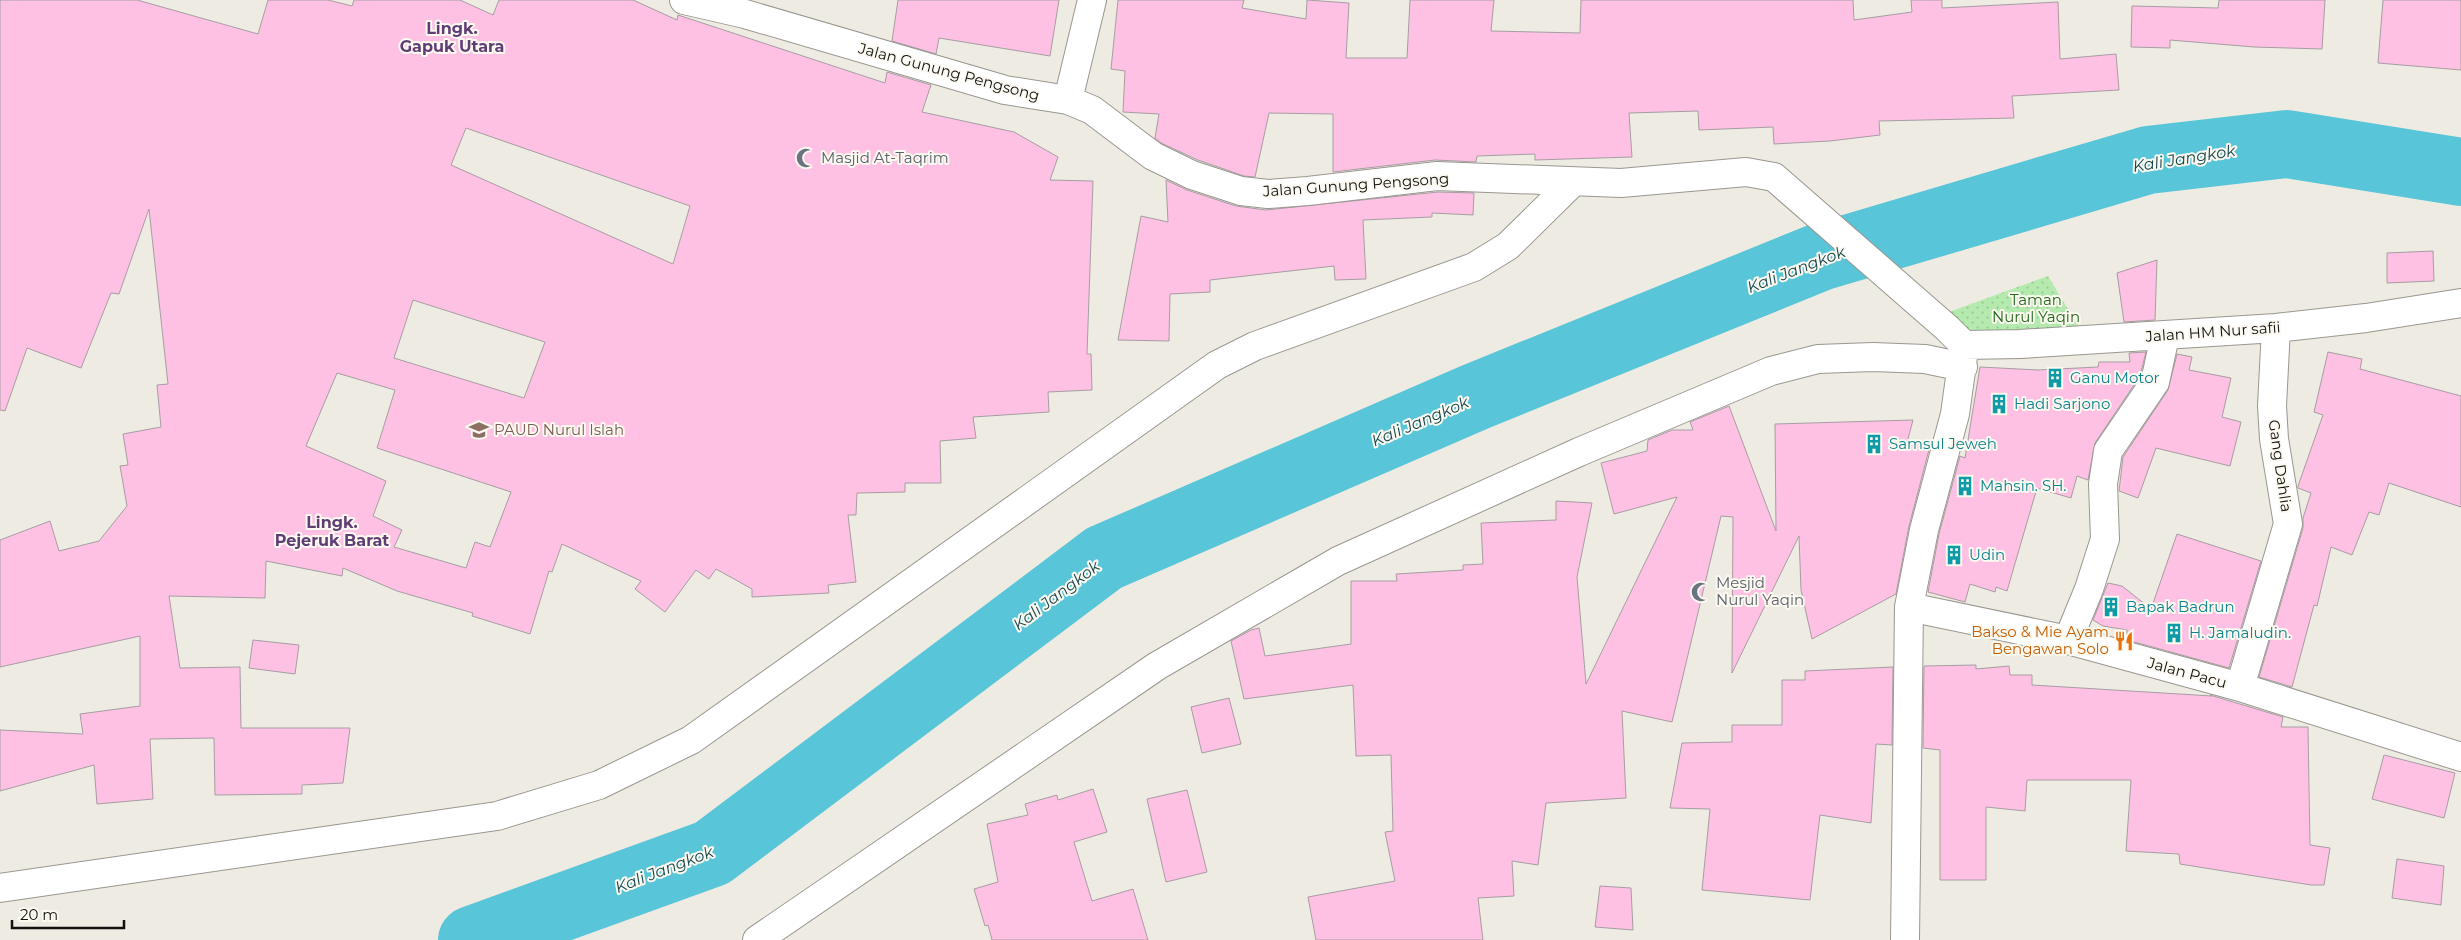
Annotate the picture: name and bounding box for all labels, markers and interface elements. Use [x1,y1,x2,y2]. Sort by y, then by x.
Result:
district label: Lingk. Gapuk Utara [400,19,504,56]
street label: Jalan Gunung Pengsong [856,38,1042,105]
water label: Kali Jangkok [2131,141,2238,176]
mosque icon: Masjid At-Taqrim [795,147,817,169]
place label: Masjid At-Taqrim [821,148,949,167]
street label: Jalan Gunung Pengsong [1261,169,1450,201]
water label: Kali Jangkok [1744,241,1849,297]
park label: Taman Nurul Yaqin [1992,290,2080,326]
street label: Jalan HM Nur safii [2144,317,2281,346]
building icon: Ganu Motor [2044,367,2066,389]
place label: Ganu Motor [2070,368,2160,387]
water label: Kali Jangkok [1369,392,1473,450]
building icon: Hadi Sarjono [1988,393,2010,415]
place label: Hadi Sarjono [2014,394,2110,413]
school or university icon: PAUD Nurul Islah [468,419,490,441]
street label: Gang Dahlia [2265,419,2296,513]
place label: PAUD Nurul Islah [494,420,624,439]
building icon: Samsul Jeweh [1863,433,1885,455]
place label: Samsul Jeweh [1889,434,1997,453]
building icon: Mahsin. SH. [1954,475,1976,497]
place label: Mahsin. SH. [1980,476,2067,495]
district label: Lingk. Pejeruk Barat [275,513,389,550]
building icon: Udin [1943,544,1965,566]
place label: Udin [1969,545,2005,564]
water label: Kali Jangkok [1009,556,1105,634]
place label: Mesjid Nurul Yaqin [1716,573,1804,609]
mosque icon: Mesjid Nurul Yaqin [1690,581,1712,603]
building icon: Bapak Badrun [2100,596,2122,618]
place label: Bapak Badrun [2126,597,2235,616]
place label: Bakso & Mie Ayam Bengawan Solo [1971,622,2109,658]
building icon: H. Jamaludin. [2163,622,2185,644]
place label: H. Jamaludin. [2189,623,2291,642]
restaurant icon: Bakso & Mie Ayam Bengawan Solo [2113,630,2135,652]
street label: Jalan Pacu [2144,653,2229,692]
water label: Kali Jangkok [612,841,717,897]
scale bar [12,898,125,930]
text: 20 m [20,905,58,924]

